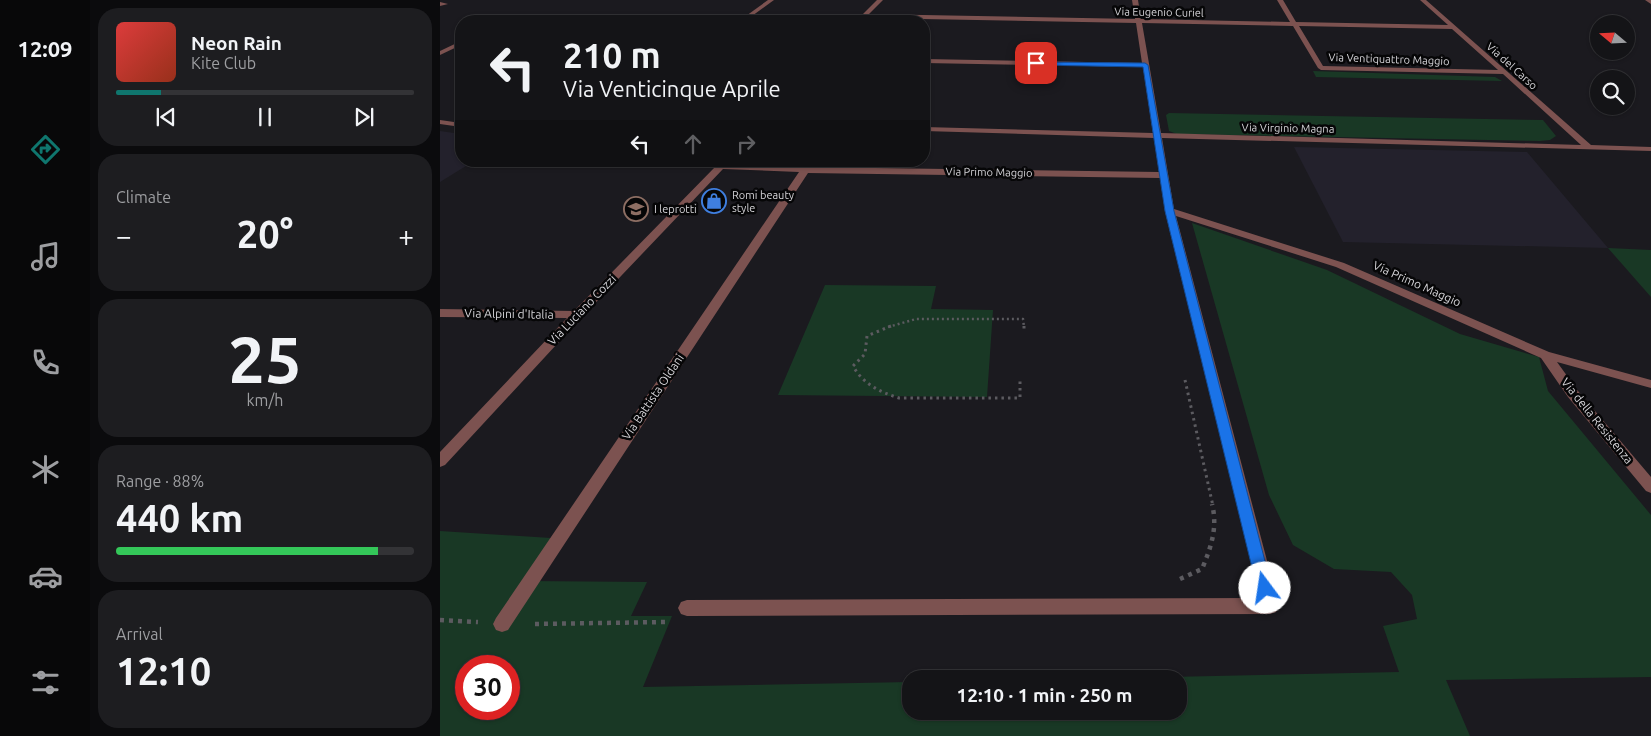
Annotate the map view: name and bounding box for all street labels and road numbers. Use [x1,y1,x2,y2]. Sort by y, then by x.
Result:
street label: Via Eugenio Curiel [1114,5,1204,19]
street label: Via del Carso [1484,40,1540,92]
street label: Via Ventiquattro Maggio [1328,51,1450,67]
street label: Via Virginio Magna [1242,121,1334,135]
street label: Via Primo Maggio [945,165,1033,179]
street label: Via Primo Maggio [1371,258,1463,309]
street label: Via Luciano Cozzi [545,272,618,347]
street label: Via Alpini d'Italia [464,306,554,321]
street label: Via Battista Oldani [619,351,686,442]
street label: Via della Resistenza [1559,375,1636,466]

